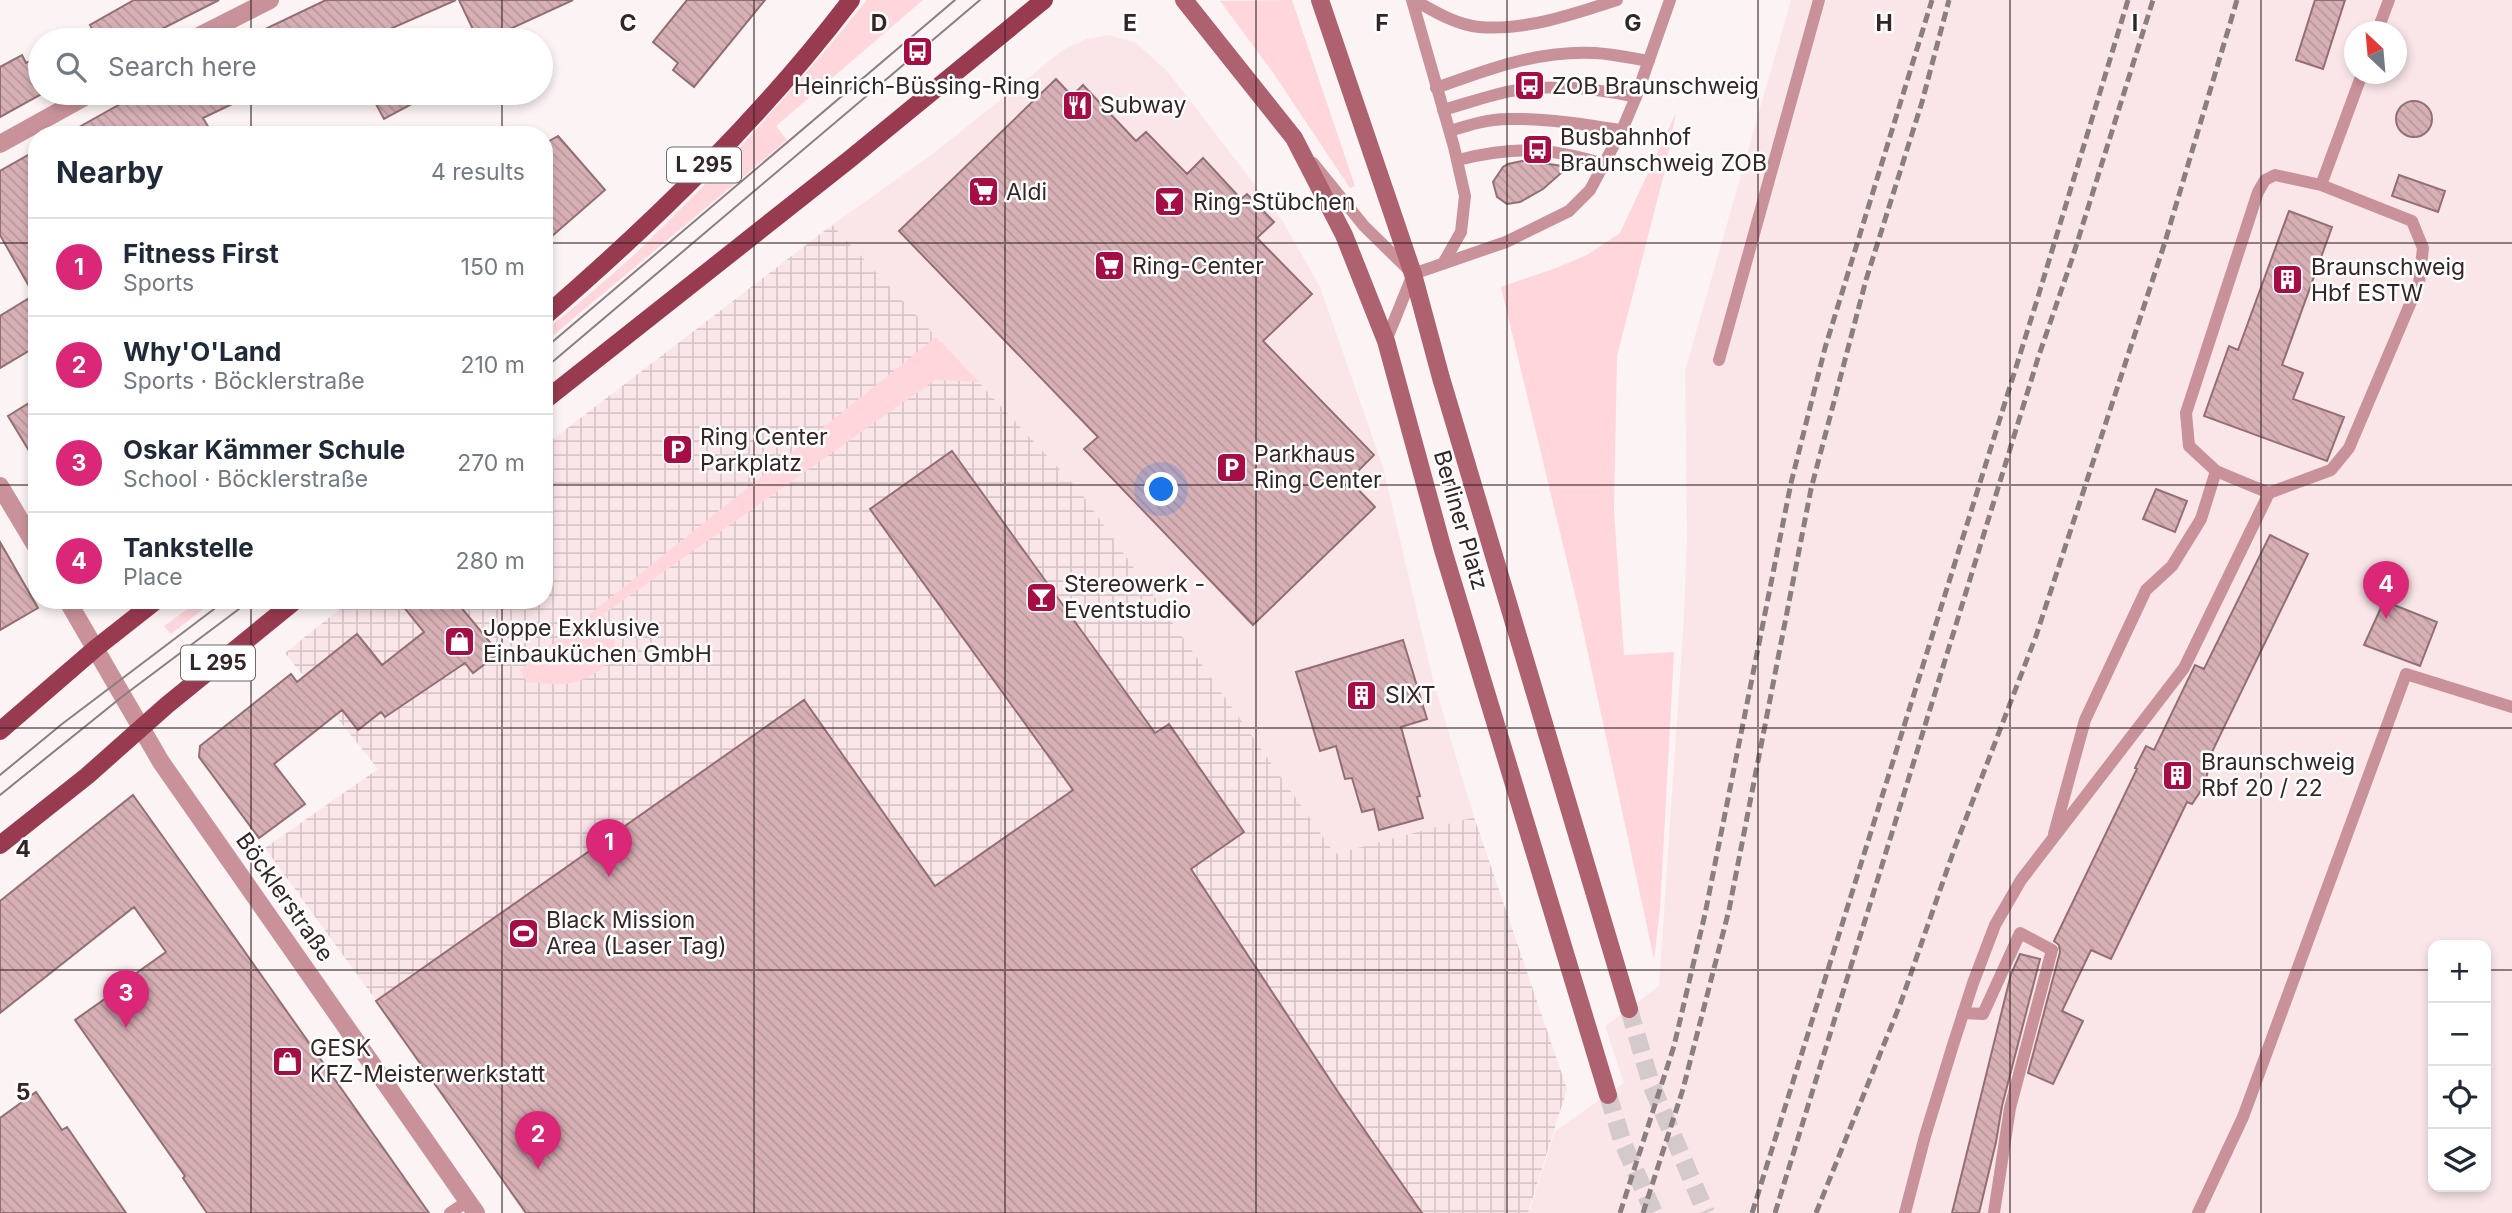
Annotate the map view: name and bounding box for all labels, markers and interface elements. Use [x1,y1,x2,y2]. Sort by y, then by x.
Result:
text: C [619,9,637,37]
text: D [871,9,887,37]
text: E [1123,9,1137,37]
text: F [1375,9,1389,37]
text: G [1624,9,1642,37]
text: H [1875,9,1893,37]
text: I [2132,9,2138,37]
north arrow [2344,21,2407,84]
search box [28,28,553,105]
bus stop icon: Heinrich-Büssing-Ring [900,35,934,69]
icon: search [52,48,90,86]
text: Search here [108,51,257,82]
bus stop icon: ZOB Braunschweig [1512,69,1546,103]
place label: Heinrich-Büssing-Ring [794,72,1040,100]
place label: ZOB Braunschweig [1552,72,1759,100]
restaurant icon: Subway [1060,88,1094,122]
place label: Subway [1100,91,1186,119]
place label: Busbahnhof Braunschweig ZOB [1560,123,1767,177]
bus stop icon: Busbahnhof Braunschweig ZOB [1520,133,1554,167]
road number: L 295 [667,148,741,182]
text: Nearby [56,154,164,190]
text: 4 results [431,158,525,186]
supermarket icon: Aldi [966,175,1000,209]
place label: Aldi [1006,178,1047,206]
bar icon: Ring-Stübchen [1153,185,1187,219]
place label: Ring-Stübchen [1193,188,1355,216]
text: Fitness First [123,238,279,269]
supermarket icon: Ring-Center [1092,249,1126,283]
place label: Ring-Center [1132,252,1264,280]
text: 1 [74,253,84,281]
text: 150 m [461,253,525,281]
place label: Braunschweig Hbf ESTW [2311,253,2465,307]
building icon: Braunschweig Hbf ESTW [2271,263,2305,297]
text: Sports [123,269,194,297]
text: Why'O'Land [123,336,281,367]
text: 2 [72,351,86,379]
text: 210 m [460,351,525,379]
text: Sports · Böcklerstraße [123,367,365,395]
place label: Ring Center Parkplatz [700,423,828,477]
parking icon: Ring Center Parkplatz [660,433,694,467]
text: Oskar Kämmer Schule [123,434,405,465]
place label: Parkhaus Ring Center [1254,440,1382,494]
street label: Berliner Platz [1428,447,1494,593]
text: 3 [72,449,86,477]
text: 270 m [457,449,525,477]
parking icon: Parkhaus Ring Center [1214,450,1248,484]
text: School · Böcklerstraße [123,465,368,493]
your location [1144,472,1178,506]
text: Tankstelle [123,532,254,563]
text: 4 [71,547,87,575]
text: 280 m [456,547,525,575]
pin: 4 [2363,561,2409,619]
text: Place [123,563,183,591]
place label: Stereowerk - Eventstudio [1064,570,1205,624]
bar icon: Stereowerk - Eventstudio [1024,580,1058,614]
place label: Joppe Exklusive Einbauküchen GmbH [483,614,712,668]
shop icon: Joppe Exklusive Einbauküchen GmbH [443,624,477,658]
road number: L 295 [181,646,255,680]
building icon: SIXT [1345,678,1379,712]
place label: SIXT [1385,681,1436,709]
place label: Braunschweig Rbf 20 / 22 [2201,748,2355,802]
building icon: Braunschweig Rbf 20 / 22 [2161,758,2195,792]
pin: 1 [586,819,632,877]
street label: Böcklerstraße [230,827,340,967]
text: 4 [15,835,31,863]
place label: Black Mission Area (Laser Tag) [546,906,727,960]
sports icon: Black Mission Area (Laser Tag) [506,916,540,950]
map controls [2428,940,2491,1192]
button: + [2428,940,2491,1003]
pin: 3 [103,970,149,1028]
button: − [2428,1003,2491,1066]
place label: GESK KFZ-Meisterwerkstatt [310,1034,546,1088]
shop icon: GESK KFZ-Meisterwerkstatt [270,1044,304,1078]
button: locate [2428,1066,2491,1129]
text: 5 [16,1078,30,1106]
pin: 2 [515,1111,561,1169]
button: layers [2428,1129,2491,1192]

